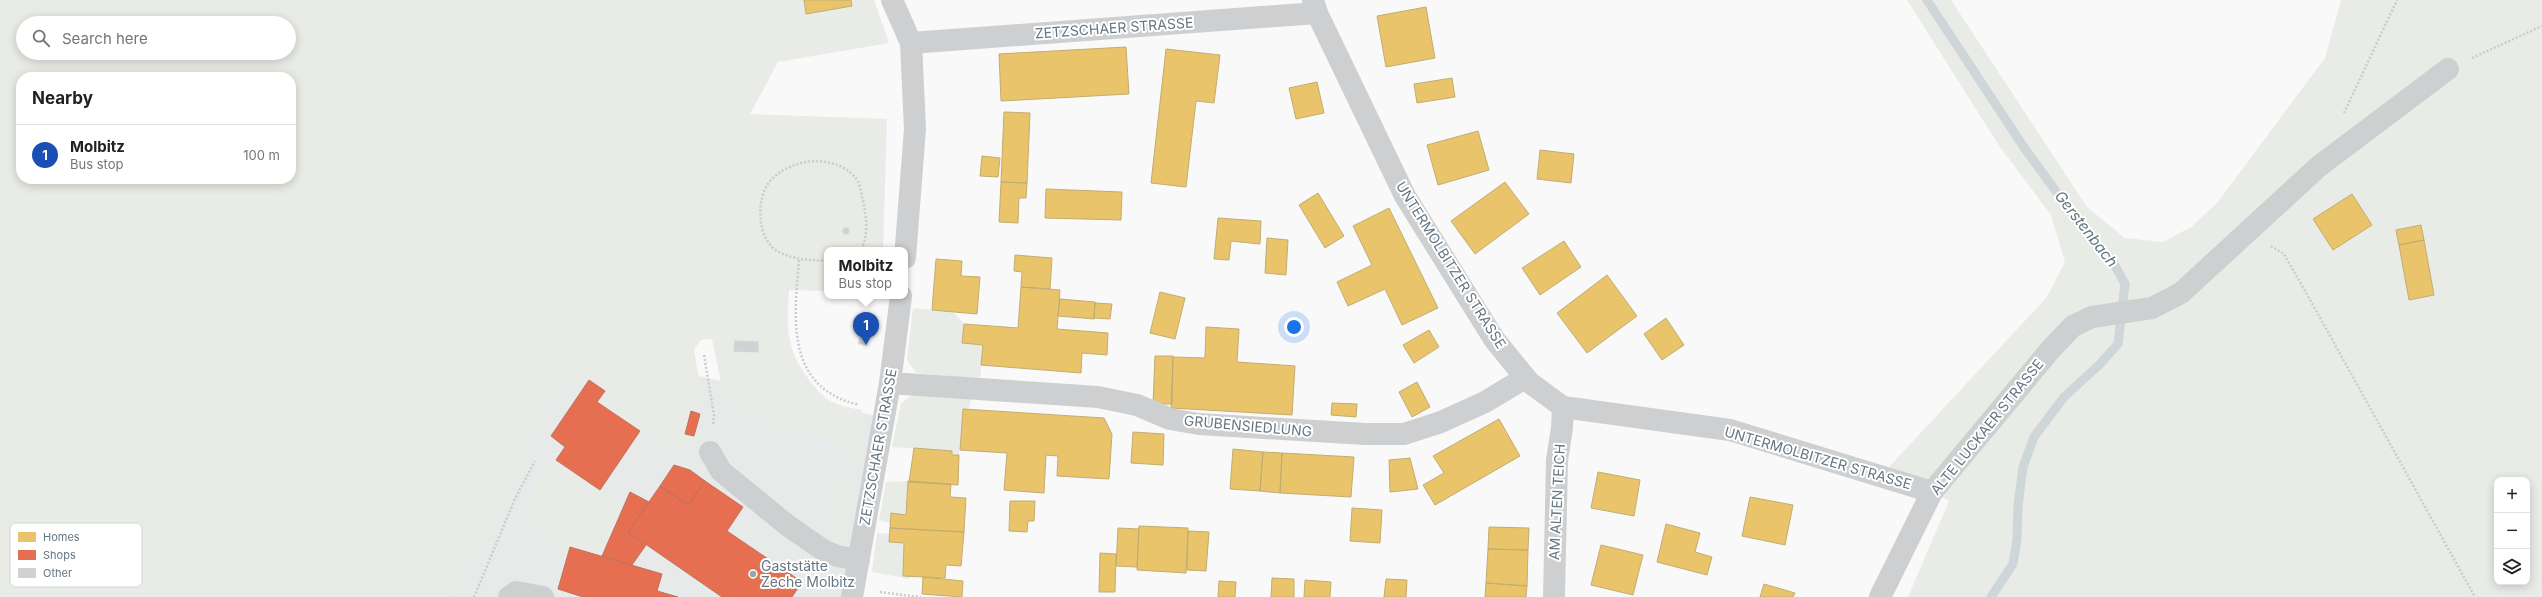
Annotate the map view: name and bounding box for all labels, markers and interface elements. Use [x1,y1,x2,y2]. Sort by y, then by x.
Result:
street label: ZETZSCHAER STRASSE [1034,13,1194,42]
search box [16,16,296,60]
icon: search [30,27,52,49]
text: Search here [62,29,148,48]
text: Nearby [32,88,93,108]
text: Molbitz [70,137,125,156]
text: 1 [42,147,48,163]
text: 100 m [243,147,280,163]
text: Bus stop [70,156,123,172]
street label: UNTERMOLBITZER STRASSE [1393,178,1510,351]
water label: Gerstenbach [2051,187,2122,271]
popup [824,247,908,299]
text: Molbitz [839,256,893,275]
text: Bus stop [839,275,892,291]
pin: 1 [853,312,879,345]
your location [1284,317,1304,337]
street label: ALTE LUCKAER STRASSE [1927,355,2047,498]
street label: ZETZSCHAER STRASSE [855,367,900,527]
street label: GRUBENSIEDLUNG [1183,411,1313,440]
street label: UNTERMOLBITZER STRASSE [1723,423,1914,492]
street label: AM ALTEN TEICH [1545,443,1568,560]
map controls [2494,477,2530,585]
button: + [2494,477,2530,513]
button: − [2494,513,2530,549]
legend [10,523,142,587]
text: Homes [43,530,80,544]
text: Shops [43,548,76,562]
button: layers [2494,549,2530,585]
place label: Gaststätte Zeche Molbitz [761,557,855,590]
text: Other [43,566,72,580]
marker: Gaststätte Zeche Molbitz [748,569,758,579]

